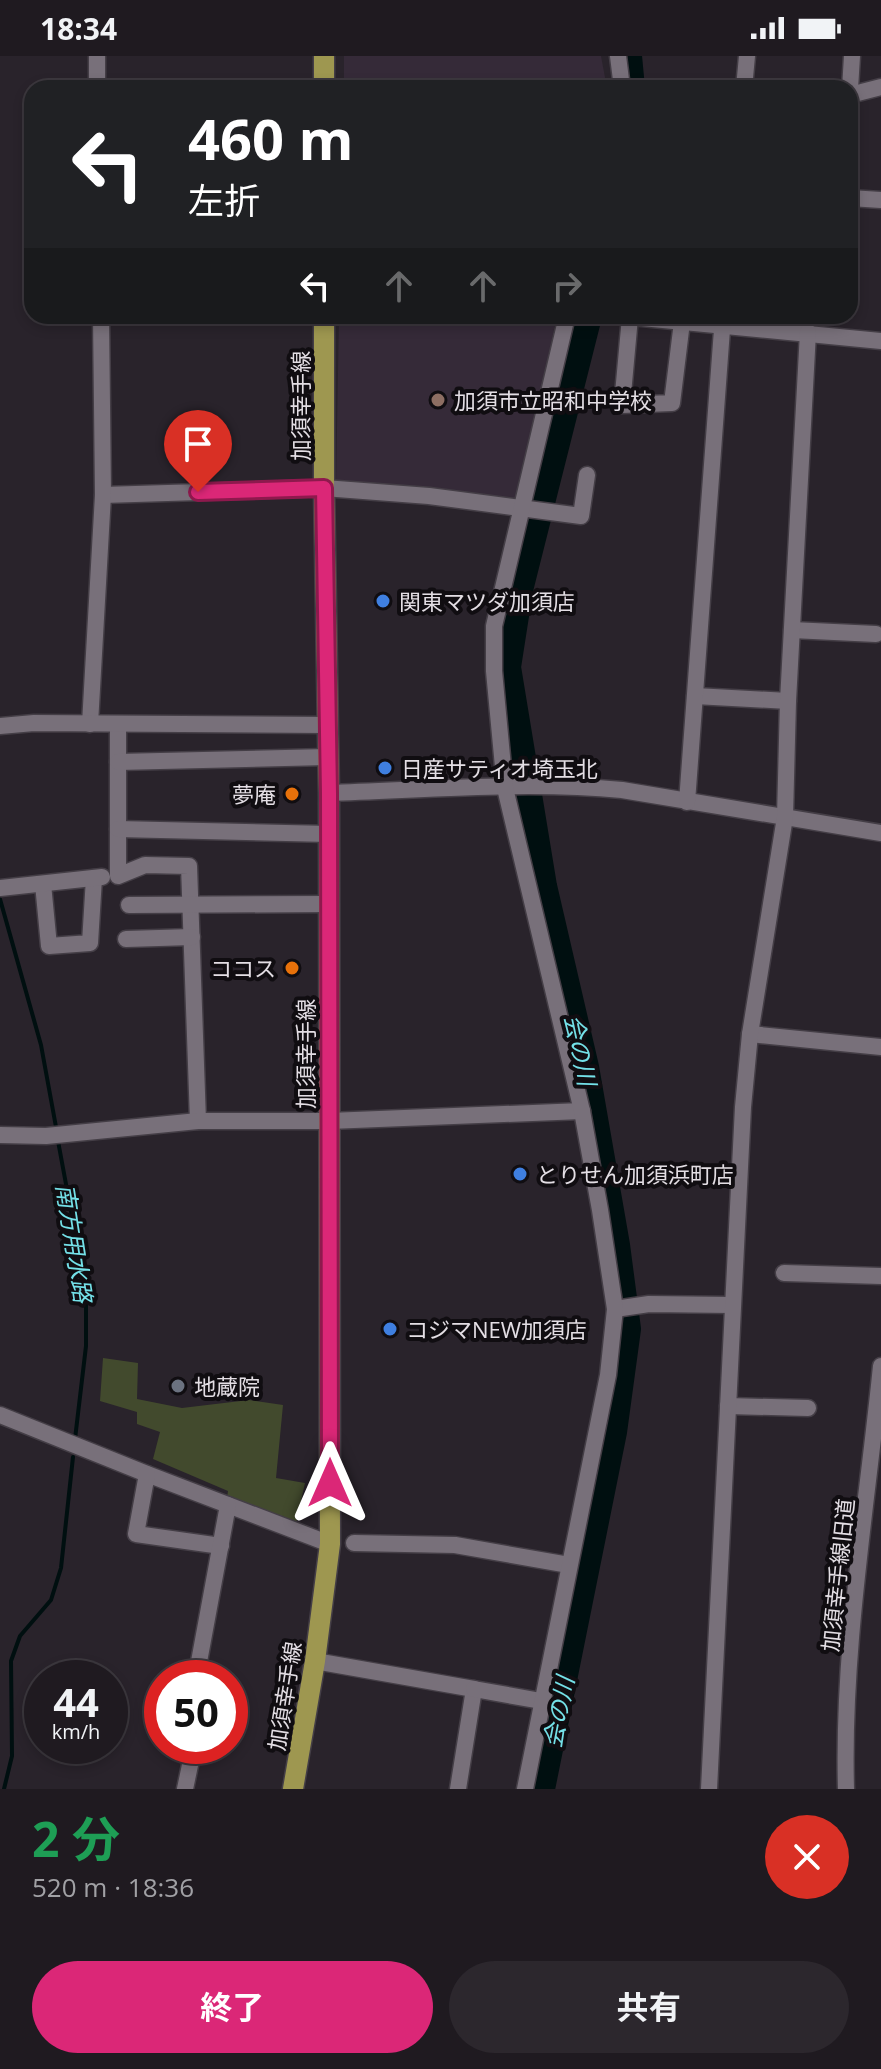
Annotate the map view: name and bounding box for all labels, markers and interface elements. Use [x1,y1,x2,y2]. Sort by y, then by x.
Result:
text: 18:34 [40,8,117,49]
text: 460 m [188,100,354,176]
icon: left [56,112,160,216]
text: 左折 [188,176,260,225]
icon: left [293,264,337,308]
icon: ahead [377,264,421,308]
icon: ahead [461,264,505,308]
icon: right [545,264,589,308]
street label: 加須幸手線 [285,351,315,461]
place label: 加須市立昭和中学校 [454,385,652,415]
marker: 加須市立昭和中学校 [429,391,447,409]
pin [164,410,232,492]
icon: arrive [176,422,220,466]
place label: 関東マツダ加須店 [399,586,575,616]
marker: 関東マツダ加須店 [374,592,392,610]
place label: 日産サティオ埼玉北 [401,753,598,783]
marker: 日産サティオ埼玉北 [376,759,394,777]
place label: 夢庵 [232,779,276,809]
marker: 夢庵 [283,785,301,803]
place label: ココス [210,953,276,983]
marker: ココス [283,959,301,977]
street label: 加須幸手線 [290,999,320,1109]
water label: 会の川 [557,1011,605,1092]
place label: とりせん加須浜町店 [536,1159,734,1189]
marker: とりせん加須浜町店 [511,1165,529,1183]
water label: 南方用水路 [49,1181,101,1307]
place label: コジマNEW加須店 [406,1314,587,1344]
marker: コジマNEW加須店 [381,1320,399,1338]
place label: 地蔵院 [194,1371,260,1401]
marker: 地蔵院 [169,1377,187,1395]
position arrow [288,1441,372,1525]
street label: 加須幸手線旧道 [814,1497,860,1653]
street label: 加須幸手線 [261,1639,307,1753]
speed limit sign: 50 [144,1660,248,1764]
water label: 会の川 [535,1671,582,1750]
text: 44 [53,1674,99,1729]
text: km/h [52,1718,100,1745]
text: 2 分 [32,1806,120,1871]
button: close [765,1815,849,1899]
text: 520 m · 18:36 [32,1869,194,1905]
button: 終了 [32,1961,433,2053]
button: 共有 [449,1961,849,2053]

